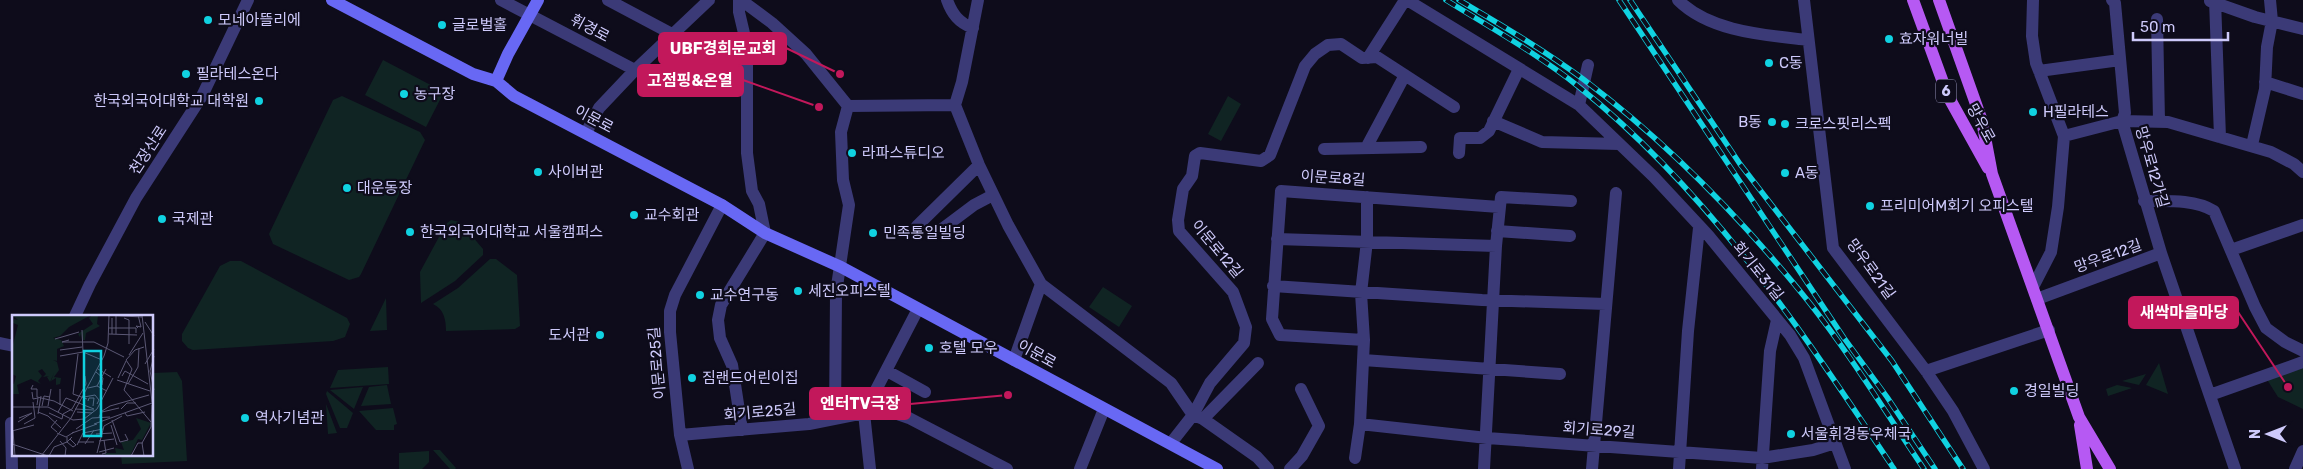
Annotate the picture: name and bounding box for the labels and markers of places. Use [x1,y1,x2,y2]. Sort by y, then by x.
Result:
place label: 모네아뜰리에 [218,11,301,29]
marker: 모네아뜰리에 [202,14,214,26]
place label: 글로벌홀 [452,16,507,34]
marker: 글로벌홀 [436,19,448,31]
place label: 효자워너빌 [1899,30,1968,48]
callout: UBF경희문교회 [659,33,786,64]
marker: 효자워너빌 [1883,33,1895,45]
place label: C동 [1779,54,1803,72]
marker: C동 [1763,57,1775,69]
place label: 필라테스온다 [196,65,279,83]
callout: 고점핑&온열 [638,65,743,96]
marker: 필라테스온다 [180,68,192,80]
place label: 농구장 [414,85,456,103]
marker: 농구장 [398,88,410,100]
place label: 한국외국어대학교 대학원 [94,92,249,110]
marker: 한국외국어대학교 대학원 [253,95,265,107]
place label: H필라테스 [2043,103,2109,121]
marker: H필라테스 [2027,106,2039,118]
place label: B동 [1738,113,1762,131]
place label: 크로스핏리스펙 [1795,115,1892,133]
marker: B동 [1766,116,1778,128]
marker: 크로스핏리스펙 [1779,118,1791,130]
place label: 라파스튜디오 [862,144,945,162]
marker: 라파스튜디오 [846,147,858,159]
place label: 사이버관 [548,163,603,181]
place label: A동 [1795,164,1819,182]
marker: 사이버관 [532,166,544,178]
marker: A동 [1779,167,1791,179]
place label: 대운동장 [357,179,412,197]
marker: 대운동장 [341,182,353,194]
place label: 프리미어M회기 오피스텔 [1880,197,2034,215]
marker: 프리미어M회기 오피스텔 [1864,200,1876,212]
place label: 교수회관 [644,206,699,224]
marker: 교수회관 [628,209,640,221]
place label: 국제관 [172,210,214,228]
marker: 국제관 [156,213,168,225]
place label: 한국외국어대학교 서울캠퍼스 [420,223,603,241]
place label: 민족통일빌딩 [883,224,966,242]
marker: 한국외국어대학교 서울캠퍼스 [404,226,416,238]
marker: 민족통일빌딩 [867,227,879,239]
place label: 세진오피스텔 [808,282,891,300]
marker: 세진오피스텔 [792,285,804,297]
place label: 교수연구동 [710,286,779,304]
marker: 교수연구동 [694,289,706,301]
callout: 새싹마을마당 [2129,297,2238,328]
place label: 도서관 [549,326,590,344]
marker: 도서관 [594,329,606,341]
place label: 호텔 모우 [939,339,998,357]
marker: 호텔 모우 [923,342,935,354]
place label: 짐랜드어린이집 [702,369,799,387]
marker: 짐랜드어린이집 [686,372,698,384]
place label: 경일빌딩 [2024,382,2079,400]
marker: 경일빌딩 [2008,385,2020,397]
callout: 엔터TV극장 [810,388,910,419]
place label: 역사기념관 [255,409,324,427]
marker: 역사기념관 [239,412,251,424]
place label: 서울휘경동우체국 [1801,425,1911,443]
marker: 서울휘경동우체국 [1785,428,1797,440]

